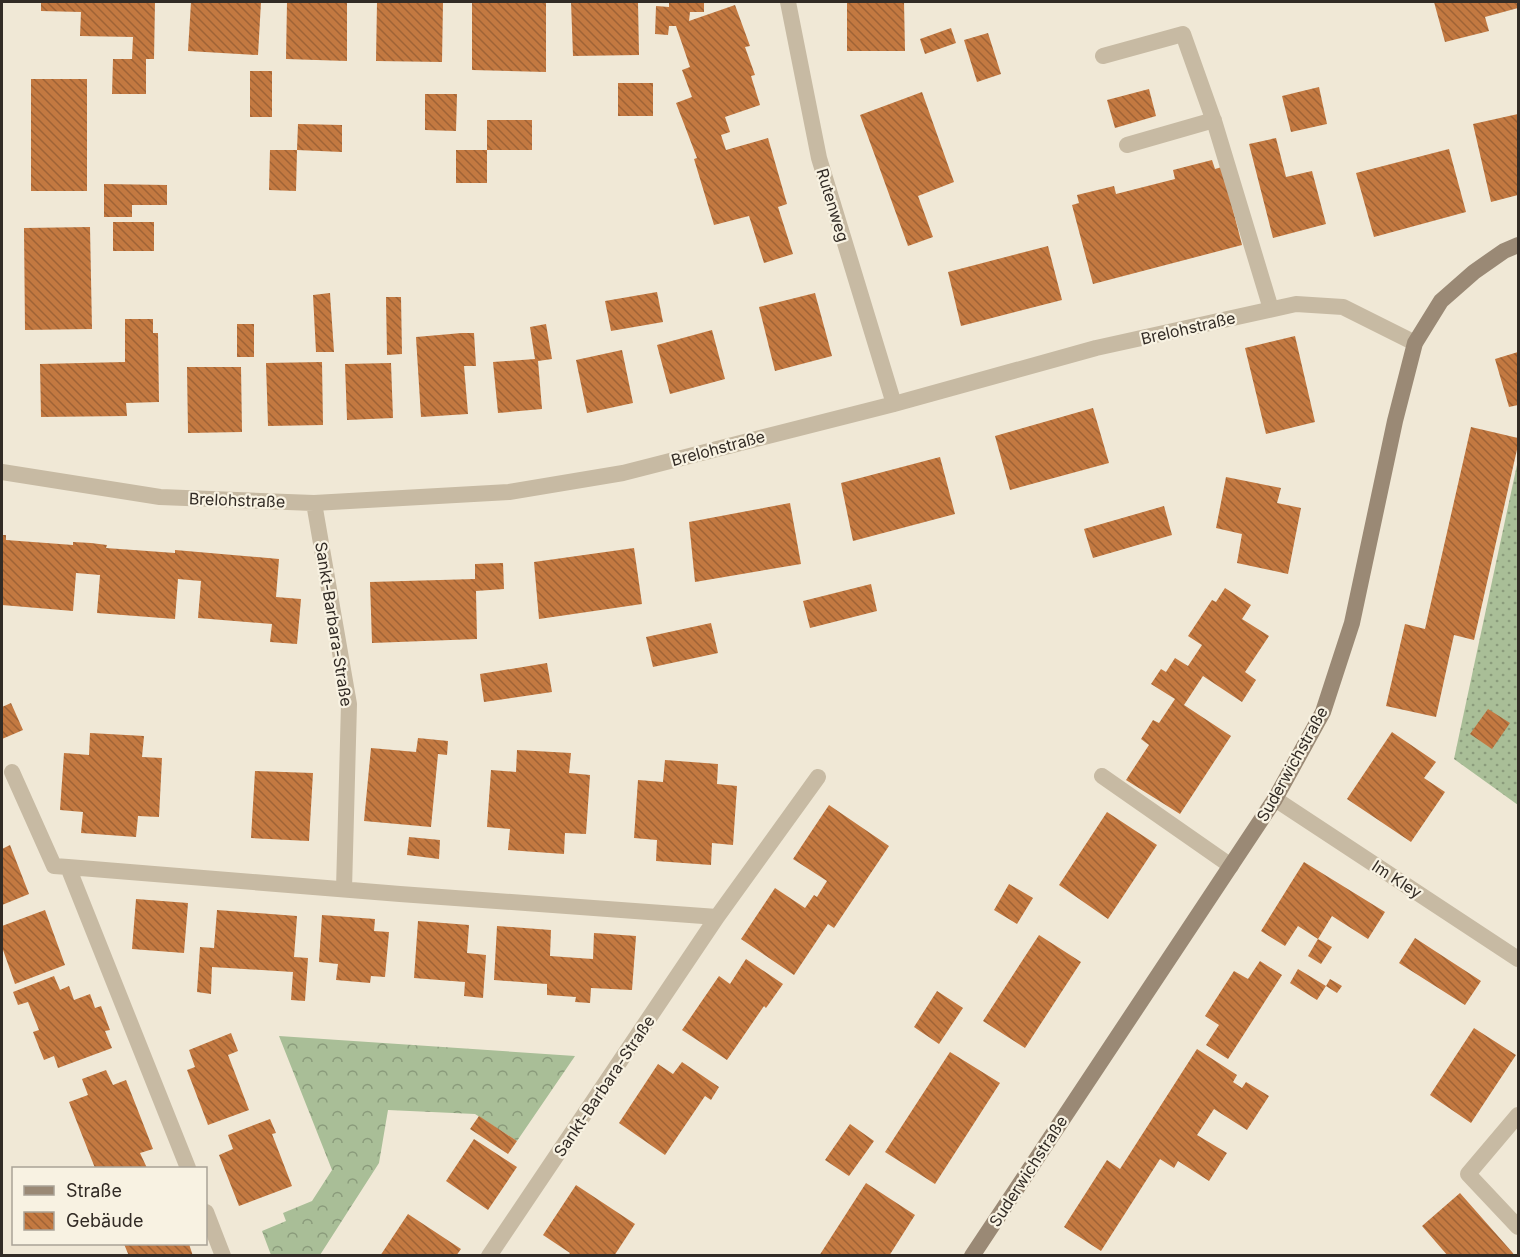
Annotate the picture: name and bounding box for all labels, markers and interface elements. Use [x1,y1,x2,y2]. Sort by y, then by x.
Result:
street label: Rutenweg [812,166,854,244]
street label: Brelohstraße [1139,307,1237,349]
street label: Brelohstraße [669,426,767,470]
street label: Brelohstraße [189,488,285,512]
street label: Sankt-Barbara-Straße [311,540,357,708]
street label: Suderwichstraße [1252,703,1332,825]
street label: Im Kley [1368,856,1426,902]
street label: Sankt-Barbara-Straße [549,1011,659,1161]
street label: Suderwichstraße [985,1112,1071,1230]
legend [12,1167,207,1245]
text: Straße [66,1180,122,1201]
text: Gebäude [66,1210,143,1231]

